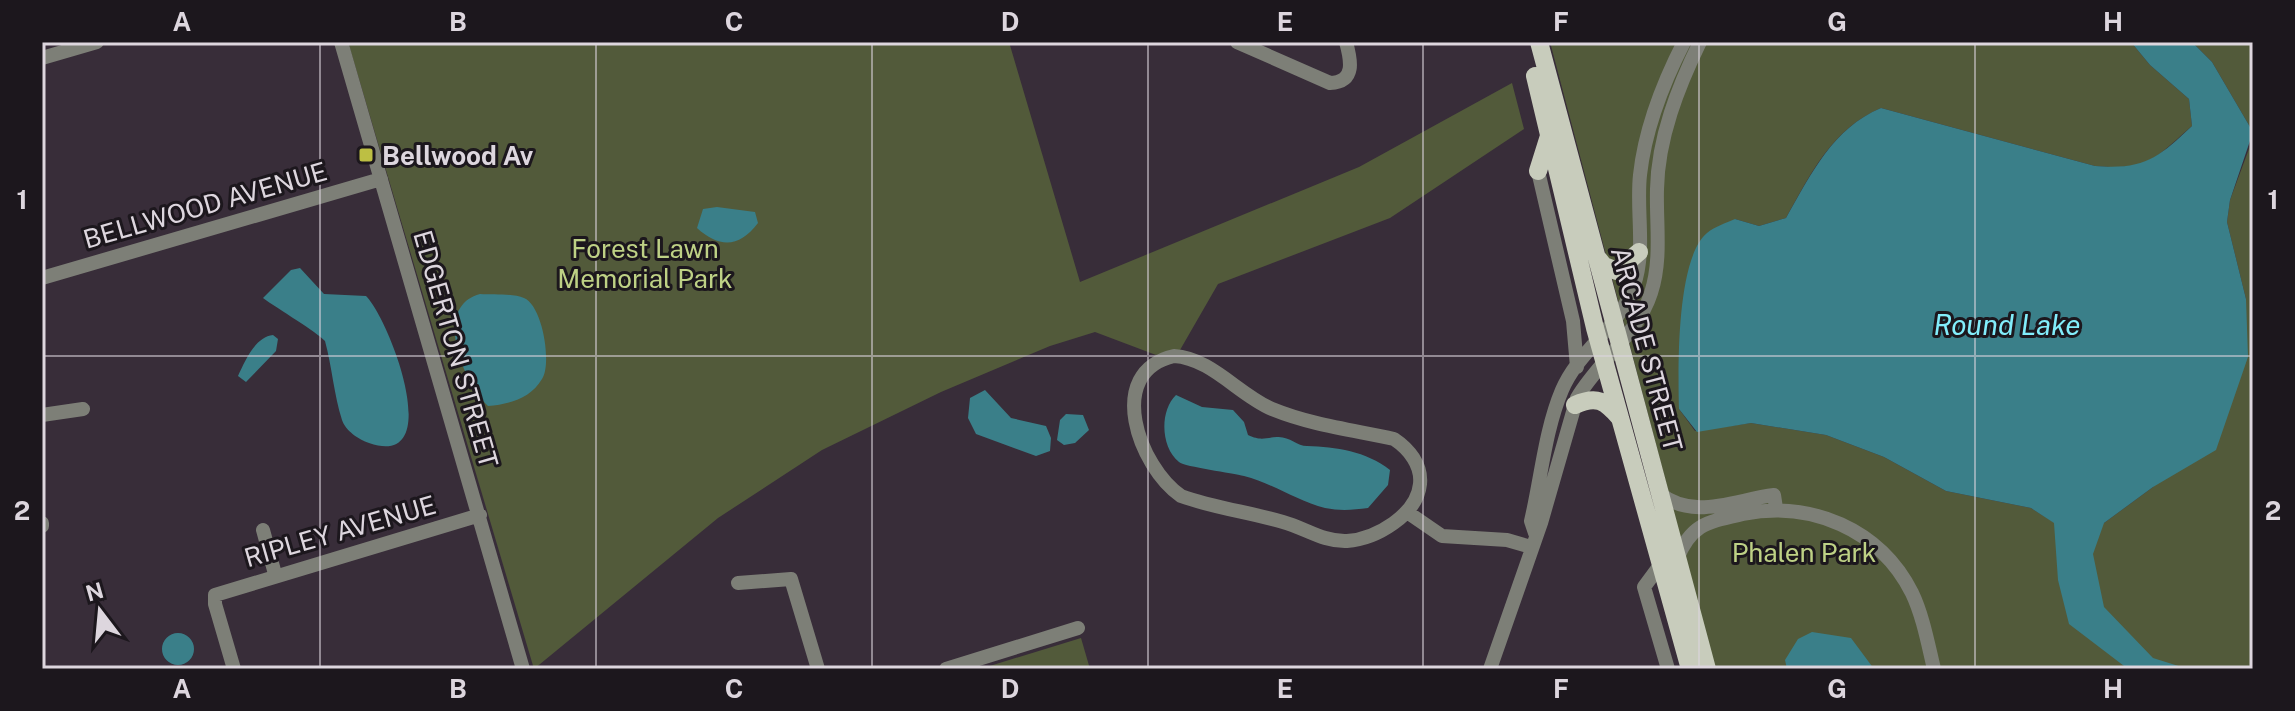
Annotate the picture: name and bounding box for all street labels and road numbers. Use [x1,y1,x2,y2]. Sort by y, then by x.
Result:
street label: BELLWOOD AVENUE [80,155,330,255]
street label: EDGERTON STREET [407,227,505,471]
street label: ARCADE STREET [1605,243,1689,455]
street label: RIPLEY AVENUE [241,489,439,573]

